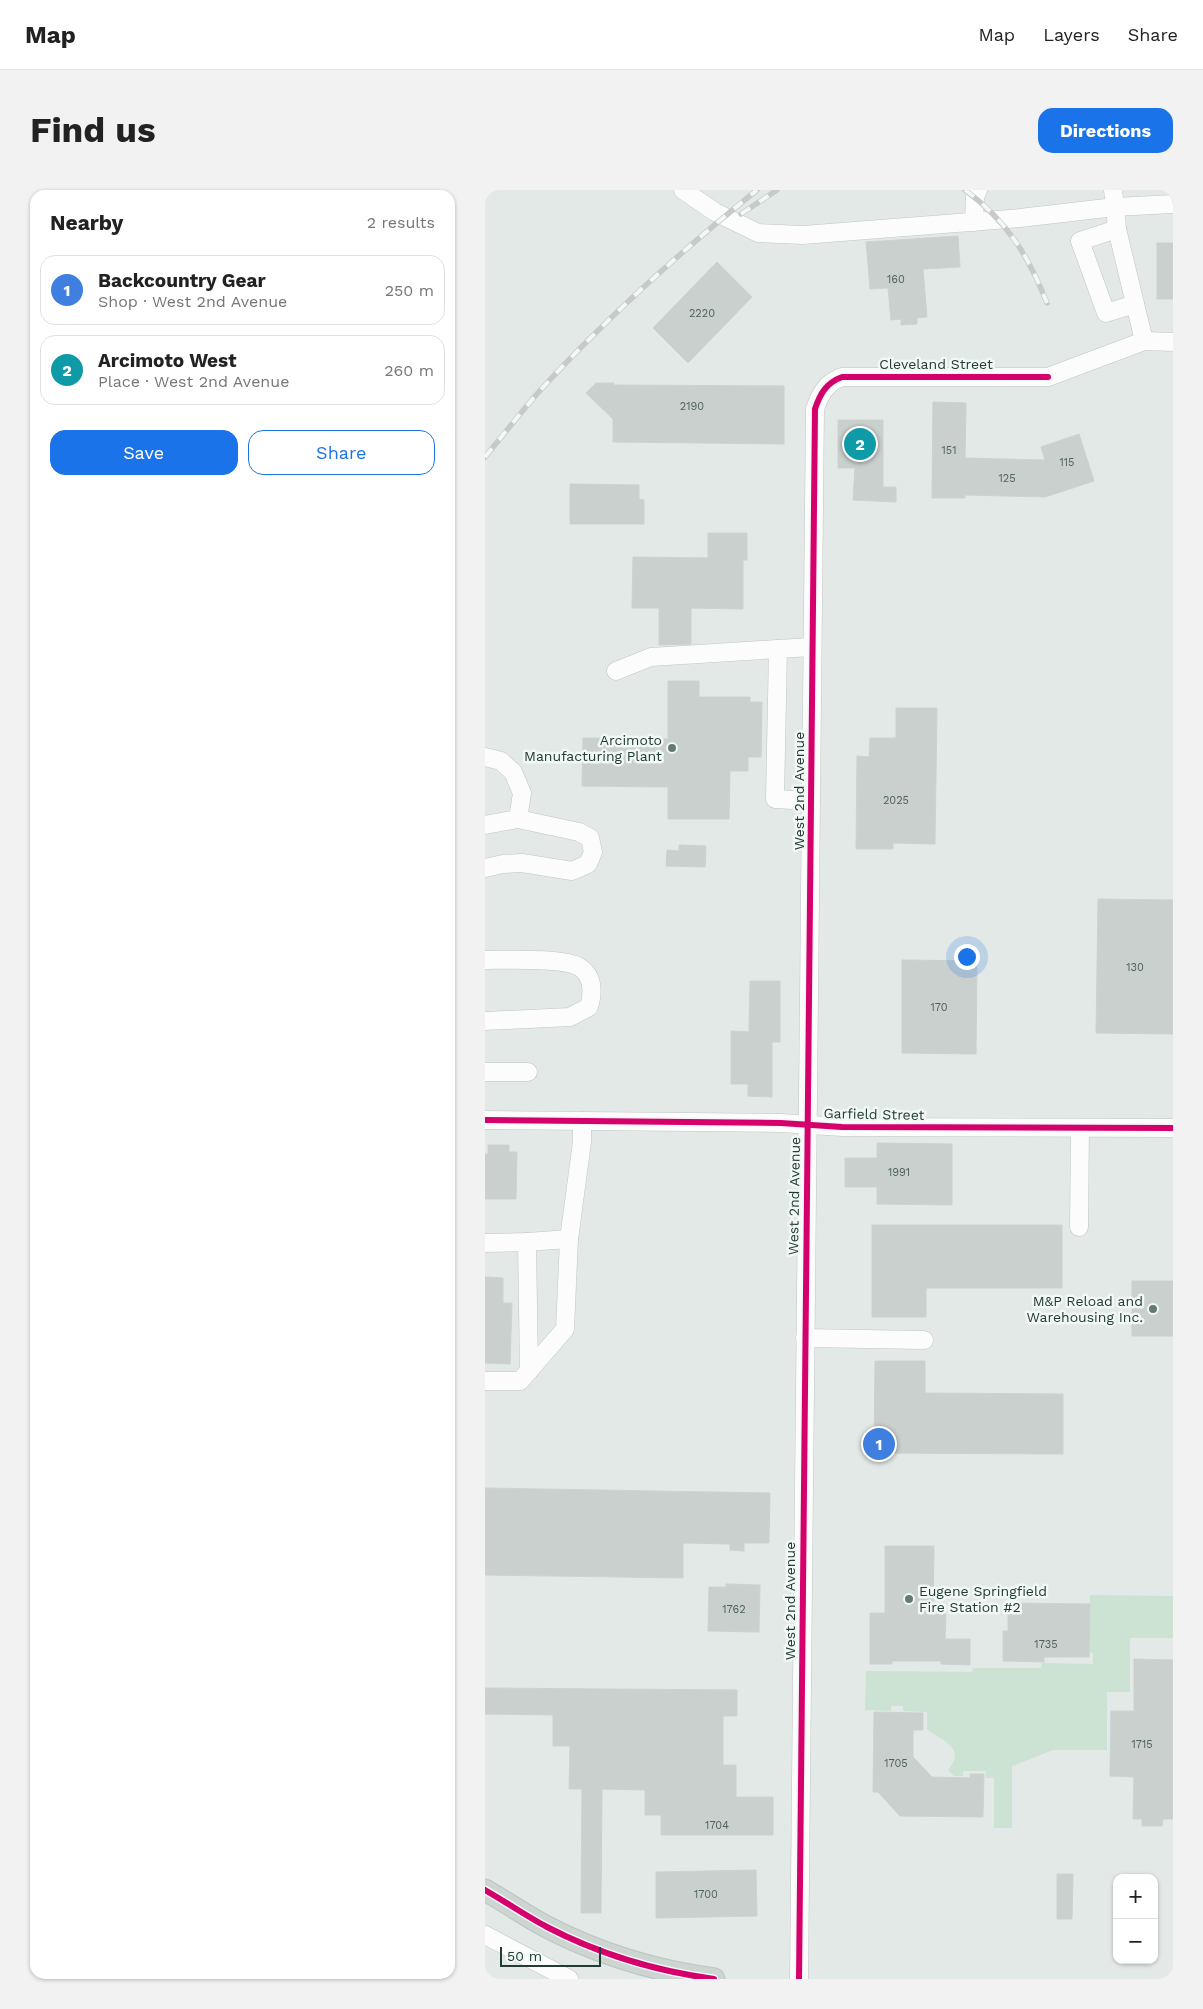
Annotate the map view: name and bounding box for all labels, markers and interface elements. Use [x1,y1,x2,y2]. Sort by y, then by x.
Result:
text: Map [25,21,76,49]
text: Map [978,24,1015,45]
text: Layers [1043,24,1100,45]
text: Share [1128,24,1178,45]
button: Directions [1038,108,1173,153]
text: Find us [30,109,156,151]
text: Nearby [50,210,123,235]
text: 2 results [367,213,435,232]
text: Backcountry Gear [98,269,266,292]
house number: 160 [887,273,905,286]
text: 1 [64,281,70,300]
text: 250 m [385,281,434,300]
text: Shop · West 2nd Avenue [98,292,287,311]
house number: 2220 [689,307,715,320]
text: Arcimoto West [98,349,237,372]
street label: Cleveland Street [879,356,993,372]
text: 2 [62,361,72,380]
text: 260 m [384,361,434,380]
text: Place · West 2nd Avenue [98,372,289,391]
house number: 2190 [680,400,704,413]
pin: 2 [844,425,876,463]
button: Save [50,430,238,475]
button: Share [248,430,435,475]
house number: 151 [942,444,956,457]
house number: 115 [1060,456,1074,469]
house number: 125 [998,472,1016,485]
place label: Arcimoto Manufacturing Plant [524,732,662,764]
street label: West 2nd Avenue [791,732,807,850]
marker: Arcimoto Manufacturing Plant [666,742,678,754]
house number: 2025 [883,794,909,807]
your location [954,944,980,970]
house number: 130 [1126,961,1144,974]
house number: 170 [930,1001,948,1014]
street label: Garfield Street [823,1105,925,1123]
street label: West 2nd Avenue [785,1137,803,1255]
house number: 1991 [888,1166,910,1179]
place label: M&P Reload and Warehousing Inc. [1027,1293,1143,1325]
marker: M&P Reload and Warehousing Inc. [1147,1303,1159,1315]
pin: 1 [863,1425,895,1463]
street label: West 2nd Avenue [782,1542,798,1660]
place label: Eugene Springfield Fire Station #2 [919,1583,1047,1615]
marker: Eugene Springfield Fire Station #2 [903,1593,915,1605]
house number: 1762 [722,1603,746,1616]
house number: 1735 [1034,1638,1058,1651]
house number: 1715 [1131,1738,1153,1751]
house number: 1705 [884,1757,908,1770]
house number: 1704 [705,1819,729,1832]
map controls [1113,1874,1158,1964]
button: + [1113,1874,1158,1919]
house number: 1700 [694,1888,718,1901]
button: − [1113,1919,1158,1964]
scale bar [500,1944,601,1967]
text: 50 m [507,1948,542,1964]

